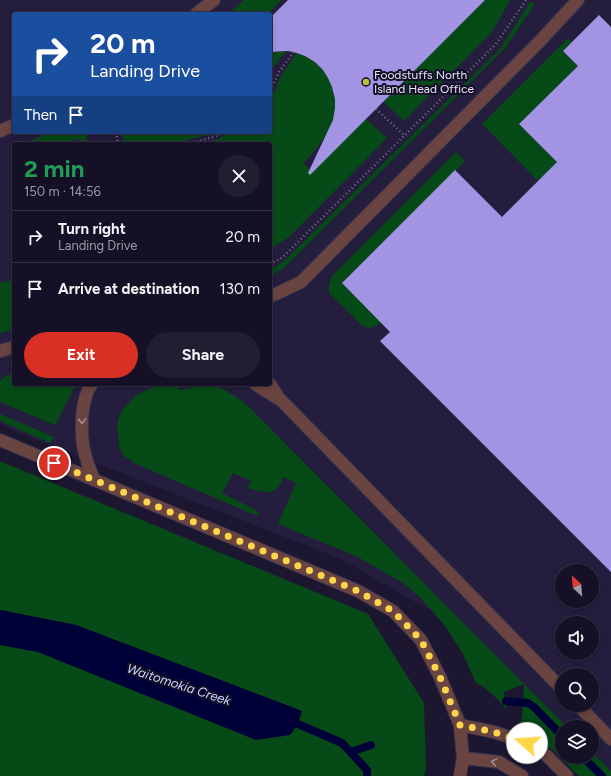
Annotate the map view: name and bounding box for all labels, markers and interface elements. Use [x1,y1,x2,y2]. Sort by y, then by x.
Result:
text: 20 m [90,26,155,60]
icon: right [24,28,76,80]
text: Landing Drive [90,60,200,82]
place label: Foodstuffs North Island Head Office [374,68,474,96]
marker: Foodstuffs North Island Head Office [361,77,371,87]
icon: arrive [65,104,87,126]
text: Then [24,106,57,124]
text: 2 min [24,154,84,183]
button: close [218,155,260,197]
text: 150 m · 14:56 [24,184,101,199]
text: Turn right [58,220,126,238]
icon: right [24,226,46,248]
text: 20 m [226,228,260,246]
text: Landing Drive [58,238,137,253]
icon: arrive [24,278,46,300]
text: Arrive at destination [58,280,199,298]
text: 130 m [220,280,260,298]
button: Exit [24,332,138,378]
button: Share [146,332,260,378]
one-way arrow [78,418,86,424]
pin [37,446,71,480]
icon: arrive [43,452,65,474]
north arrow [555,564,599,608]
map controls [555,564,599,764]
button: sound [555,616,599,660]
water label: Waitomokia Creek [125,661,233,709]
button: search [555,668,599,712]
button: layers [555,720,599,764]
position arrow [506,722,548,764]
one-way arrow [491,758,497,767]

